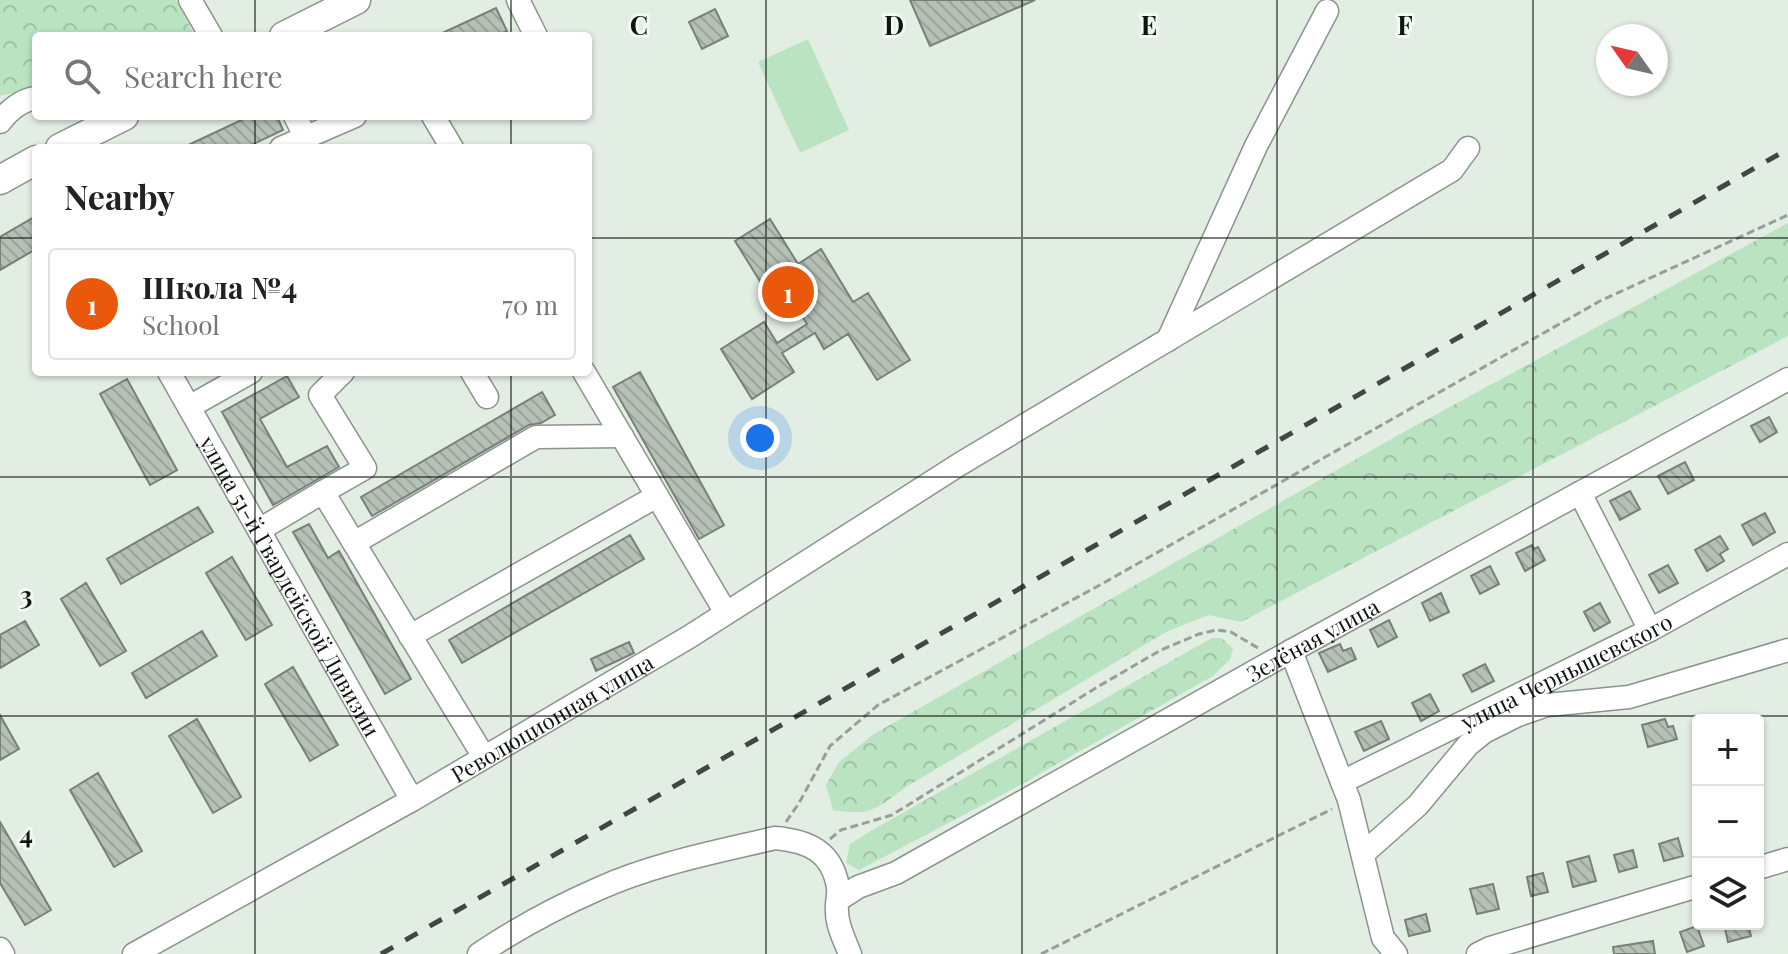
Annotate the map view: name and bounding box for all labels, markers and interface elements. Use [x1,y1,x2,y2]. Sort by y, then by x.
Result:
text: C [630,7,648,42]
text: D [884,7,904,42]
text: E [1141,7,1157,42]
text: F [1397,7,1413,42]
north arrow [1596,24,1668,96]
search box [32,32,592,120]
icon: search [60,54,104,98]
text: Search here [124,56,283,96]
text: Nearby [64,173,175,219]
pin: 1 [762,262,814,322]
text: Школа №4 [142,267,297,307]
text: 1 [87,287,97,322]
text: 70 m [502,287,558,322]
text: School [142,307,220,342]
your location [740,418,780,458]
street label: улица 51-й Гвардейской Дивизии [193,429,388,742]
text: 3 [20,577,32,612]
street label: Зелёная улица [1241,591,1384,688]
street label: улица Чернышевского [1454,606,1677,737]
street label: Революционная улица [445,646,659,789]
map controls [1692,714,1764,930]
button: + [1692,714,1764,786]
button: − [1692,786,1764,858]
text: 4 [19,816,33,851]
button: layers [1692,858,1764,930]

